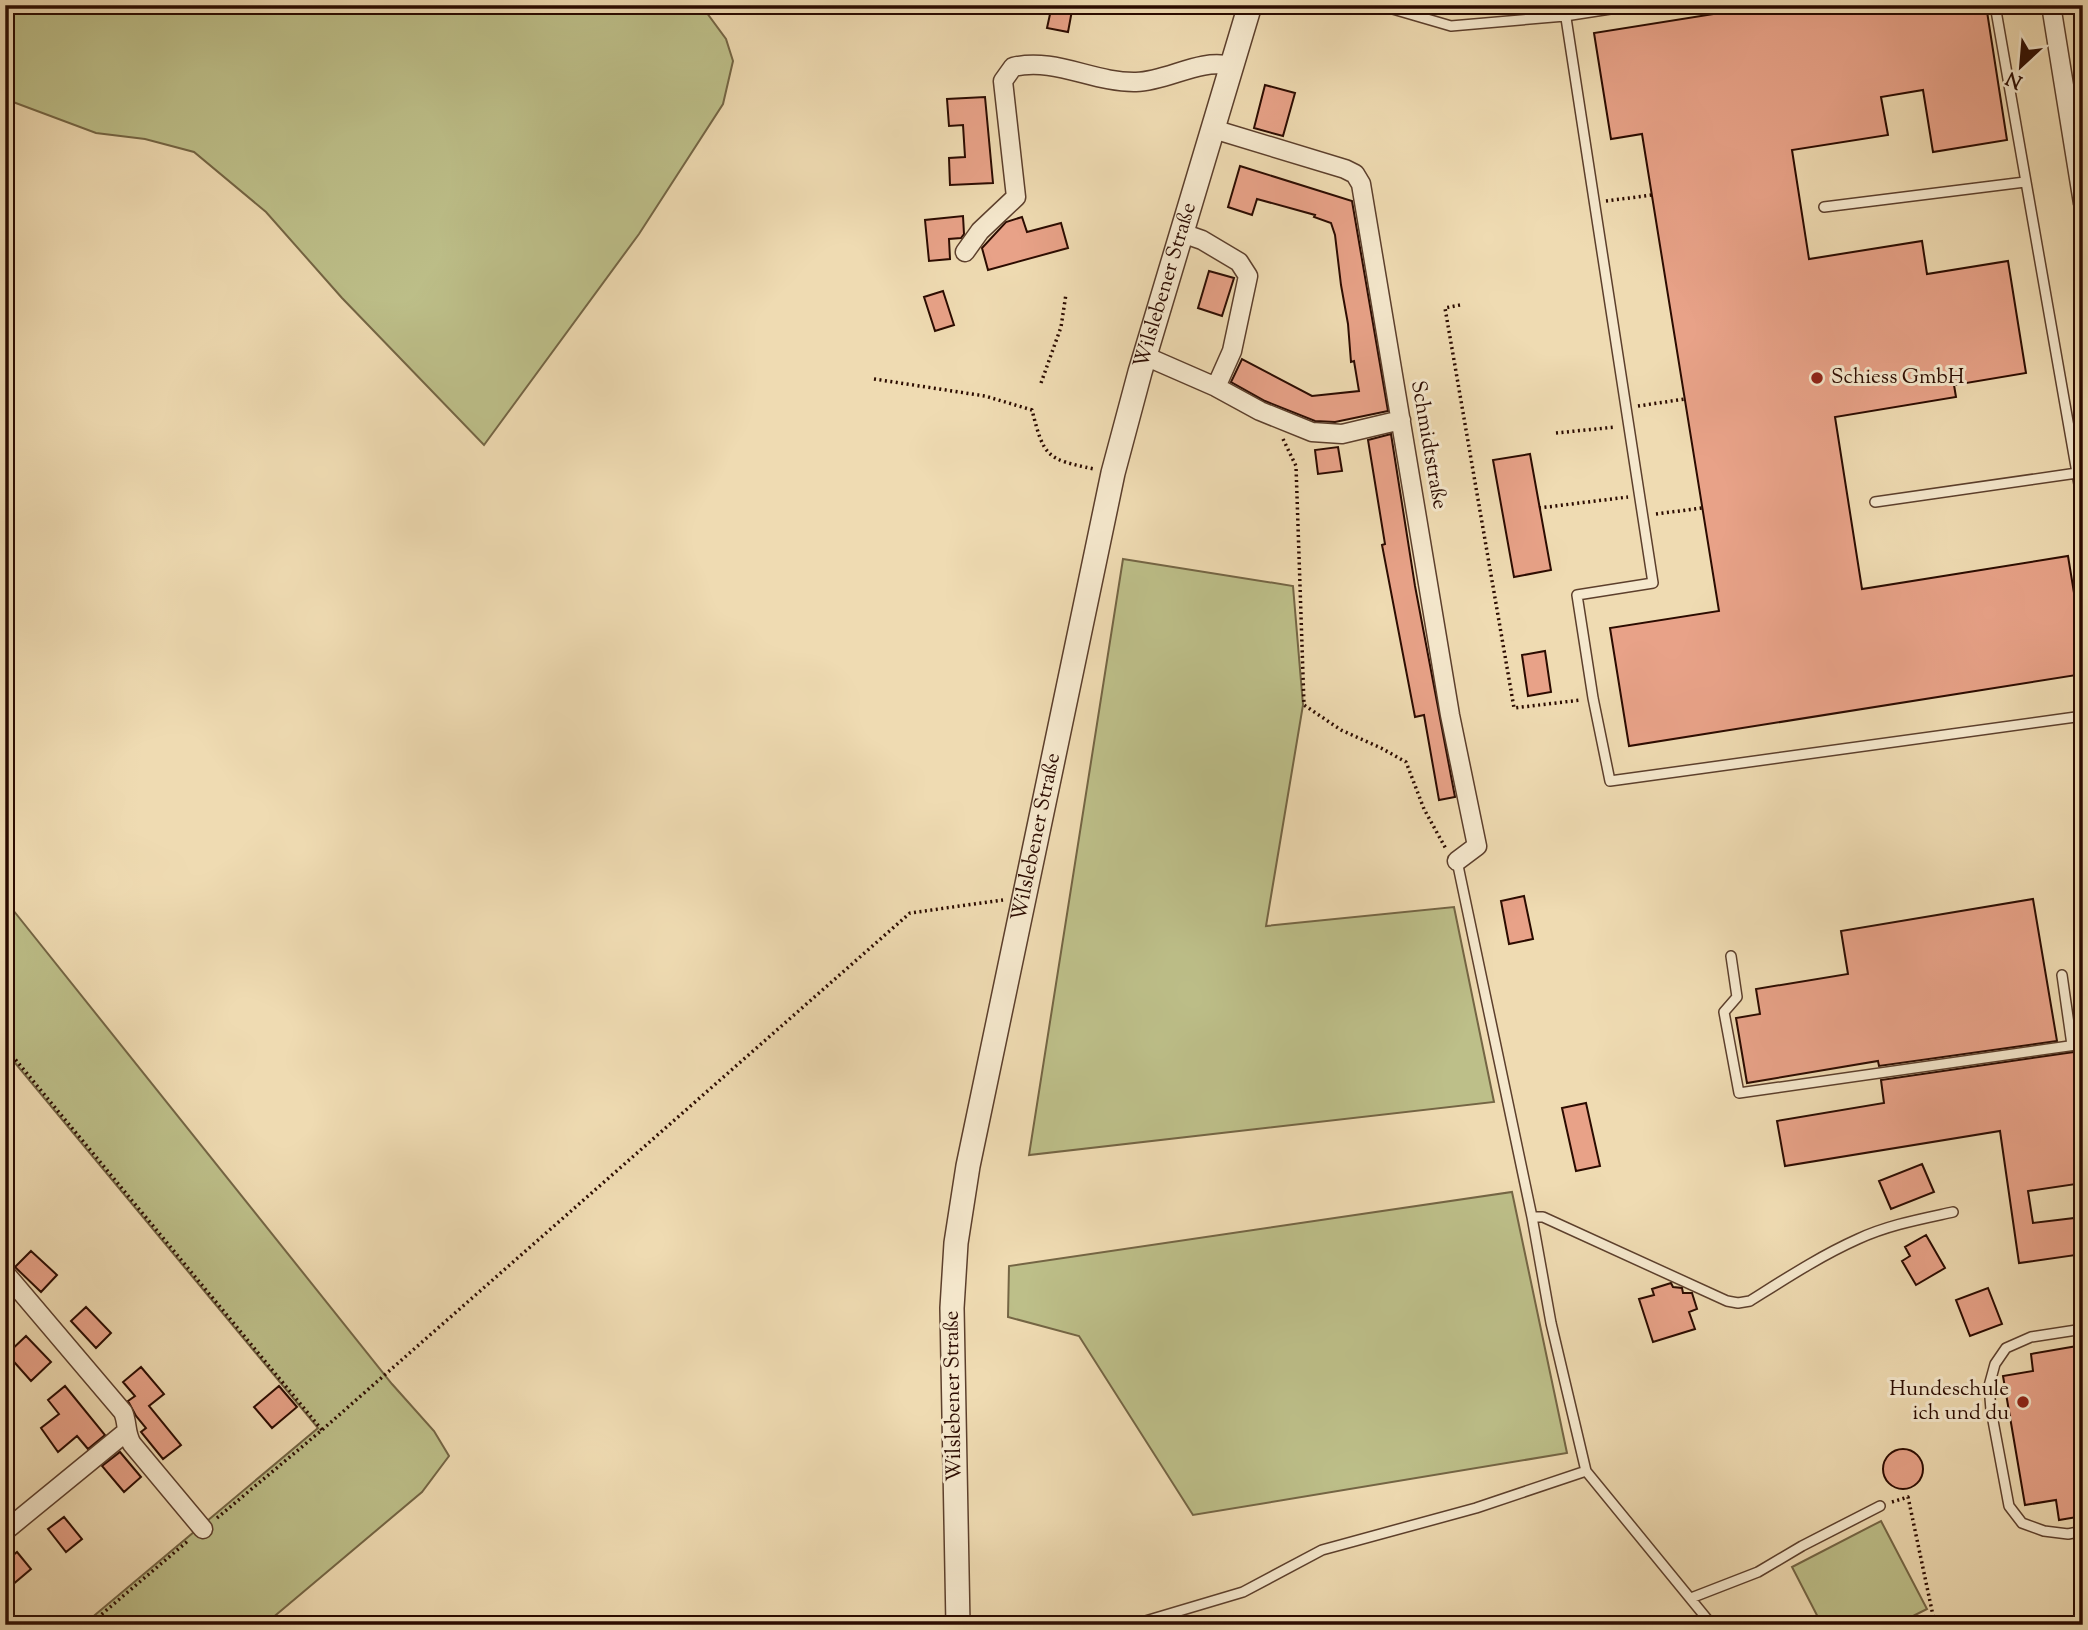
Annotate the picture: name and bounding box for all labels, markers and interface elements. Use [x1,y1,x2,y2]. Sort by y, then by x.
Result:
north arrow [1986,32,2056,102]
text: N [2002,64,2027,94]
street label: Wilslebener Straße [1127,199,1205,372]
place label: Schiess GmbH [1831,363,1965,393]
marker: Schiess GmbH [1809,370,1825,386]
street label: Schmidtstraße [1402,378,1454,512]
street label: Wilslebener Straße [1005,750,1069,924]
street label: Wilslebener Straße [938,1310,970,1482]
place label: Hundeschule ich und du [1889,1375,2009,1429]
marker: Hundeschule ich und du [2015,1394,2031,1410]

